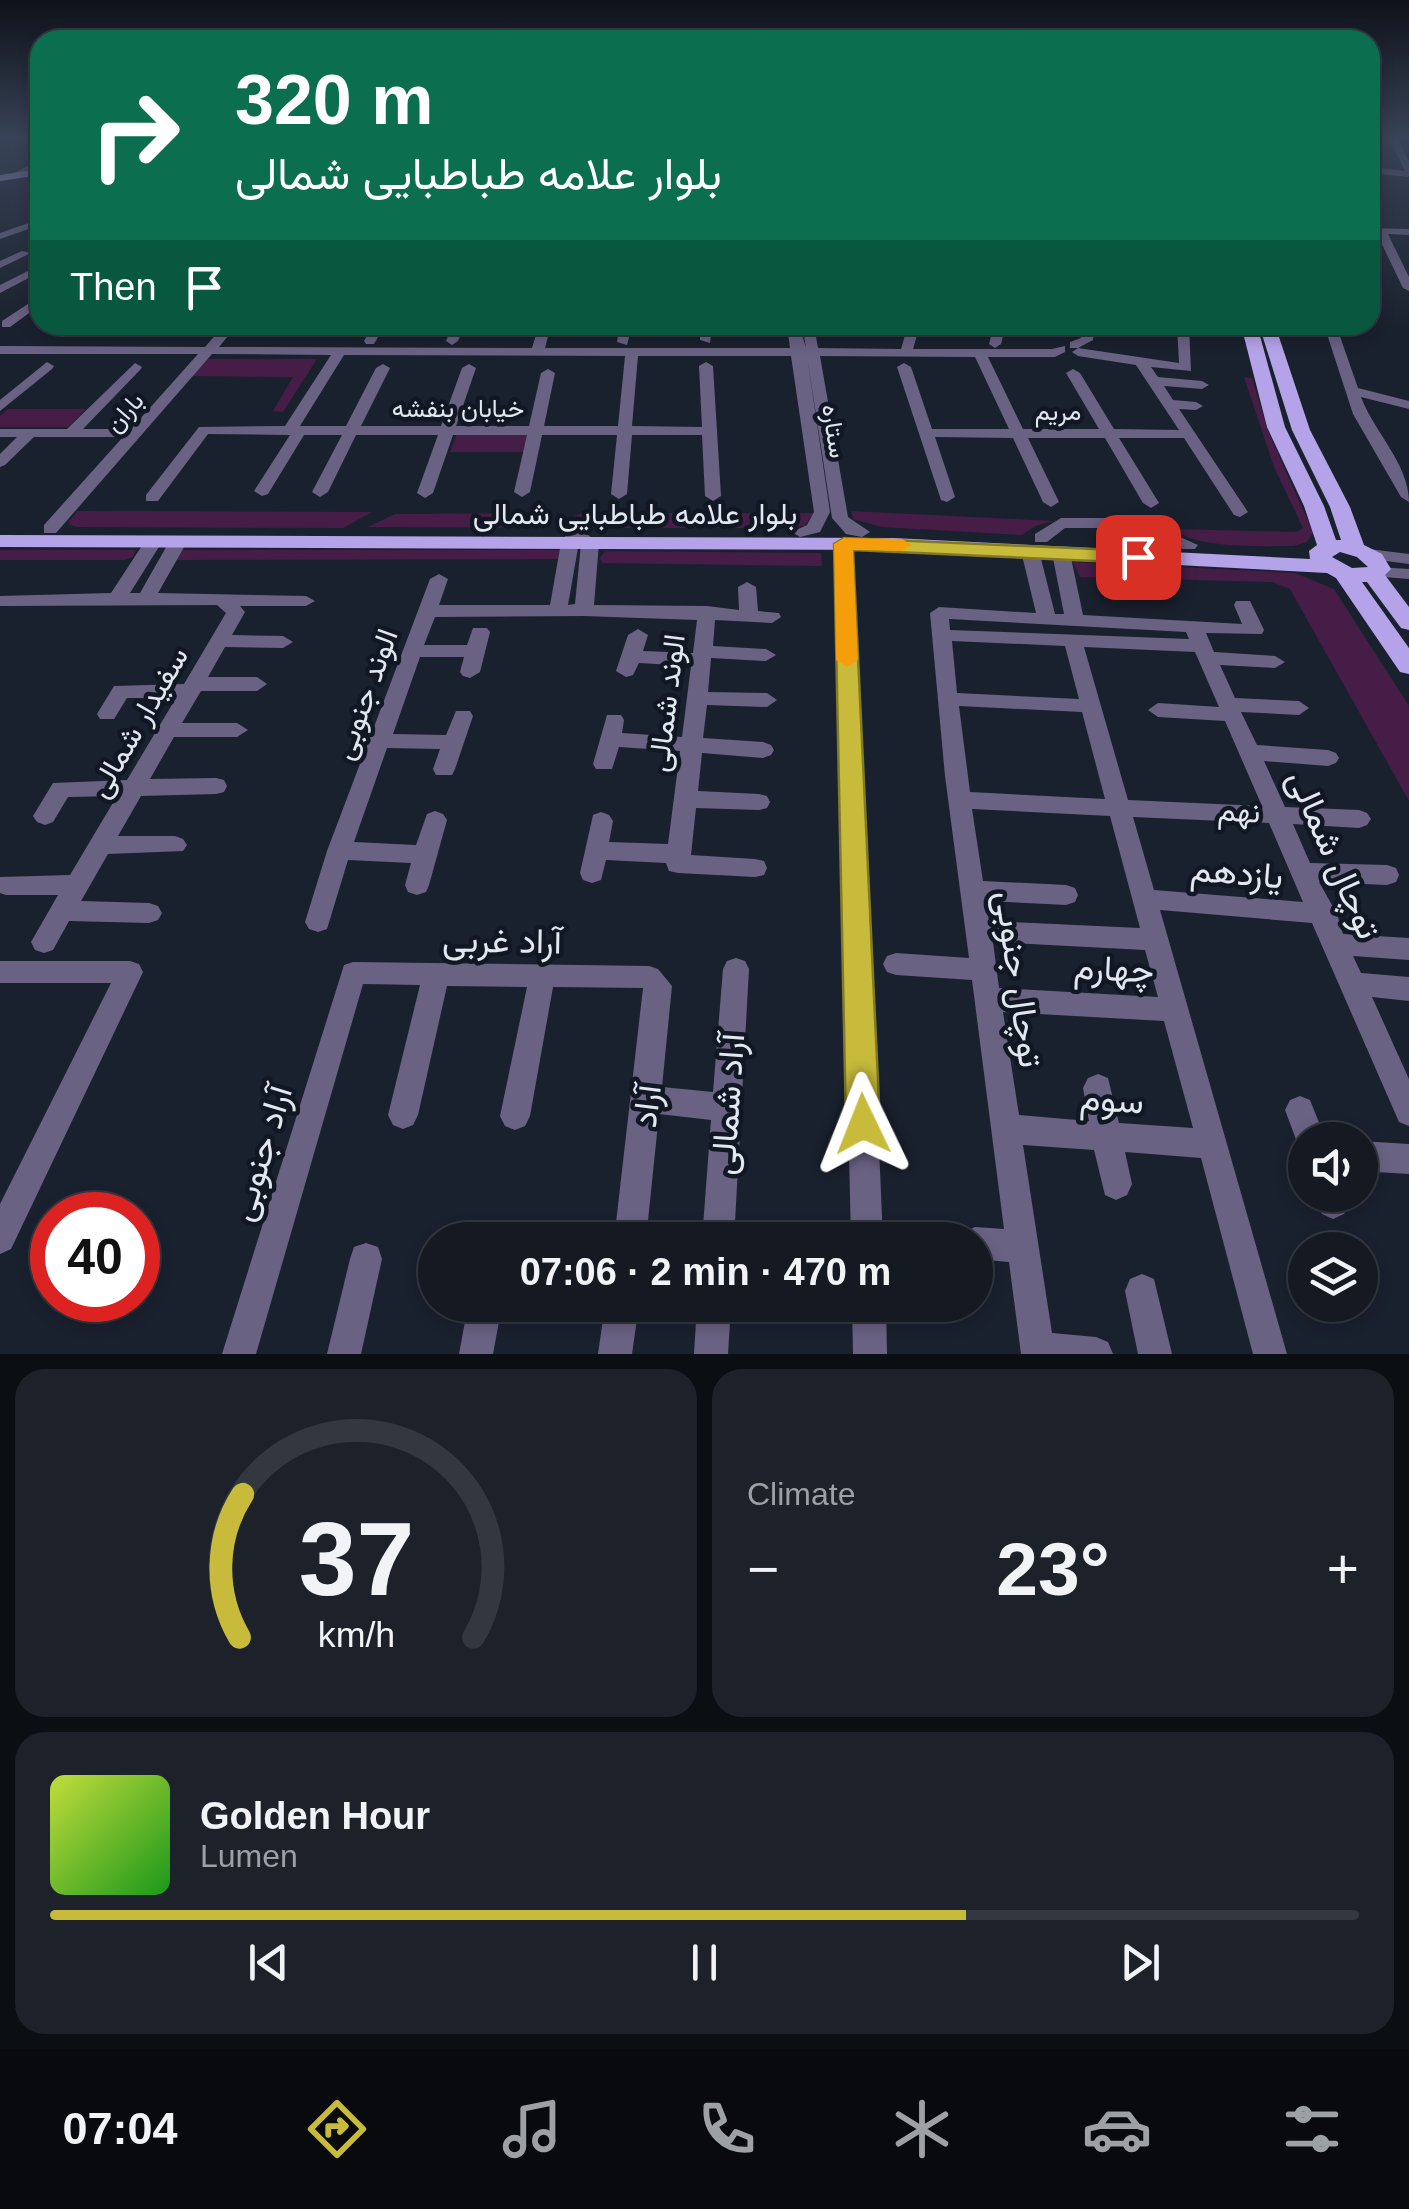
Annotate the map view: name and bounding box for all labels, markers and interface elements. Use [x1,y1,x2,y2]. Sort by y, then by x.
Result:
text: 320 m [235,61,433,139]
icon: right [70,70,200,200]
text: بلوار علامه طباطبایی شمالی [235,148,722,199]
icon: arrive [177,260,232,315]
text: Then [70,266,157,308]
street label: باران [99,386,150,439]
street label: خیابان بنفشه [392,394,524,423]
street label: مریم [1035,397,1081,428]
street label: ستاره [815,402,853,460]
street label: بلوار علامه طباطبایی شمالی [473,497,797,532]
pin [1096,515,1181,600]
icon: arrive [1111,530,1166,585]
street label: الوند جنوبی [326,624,406,764]
street label: الوند شمالی [641,632,693,774]
street label: سفیدار شمالی [82,641,196,804]
street label: توچال شمالی [1276,764,1390,946]
street label: نهم [1217,793,1261,832]
street label: یازدهم [1189,849,1285,899]
street label: توچال جنوبی [983,888,1052,1071]
street label: آراد غربی [442,919,565,964]
street label: چهارم [1073,946,1155,995]
street label: آراد شمالی [703,1029,755,1176]
position arrow [811,1072,915,1176]
street label: سوم [1078,1077,1145,1125]
street label: آراد جنوبی [221,1078,303,1226]
street label: آراد [624,1080,671,1130]
map controls [1288,1122,1378,1322]
button: sound [1288,1122,1378,1212]
speed limit sign: 40 [30,1192,160,1322]
button: layers [1288,1232,1378,1322]
text: 07:06 · 2 min · 470 m [520,1251,891,1293]
text: Climate [747,1476,855,1512]
text: 37 [298,1501,414,1617]
text: 23° [996,1527,1110,1611]
text: − [747,1538,779,1600]
text: + [1327,1538,1359,1600]
text: km/h [317,1615,395,1655]
text: Golden Hour [200,1795,430,1837]
text: Lumen [200,1838,298,1874]
icon: previous [241,1935,296,1990]
icon: pause [677,1935,732,1990]
icon: next [1113,1935,1168,1990]
icon: directions [302,2094,372,2164]
icon: music [497,2094,567,2164]
icon: phone [692,2094,762,2164]
icon: climate [887,2094,957,2164]
icon: car [1082,2094,1152,2164]
icon: filters [1277,2094,1347,2164]
text: 07:04 [62,2103,178,2154]

